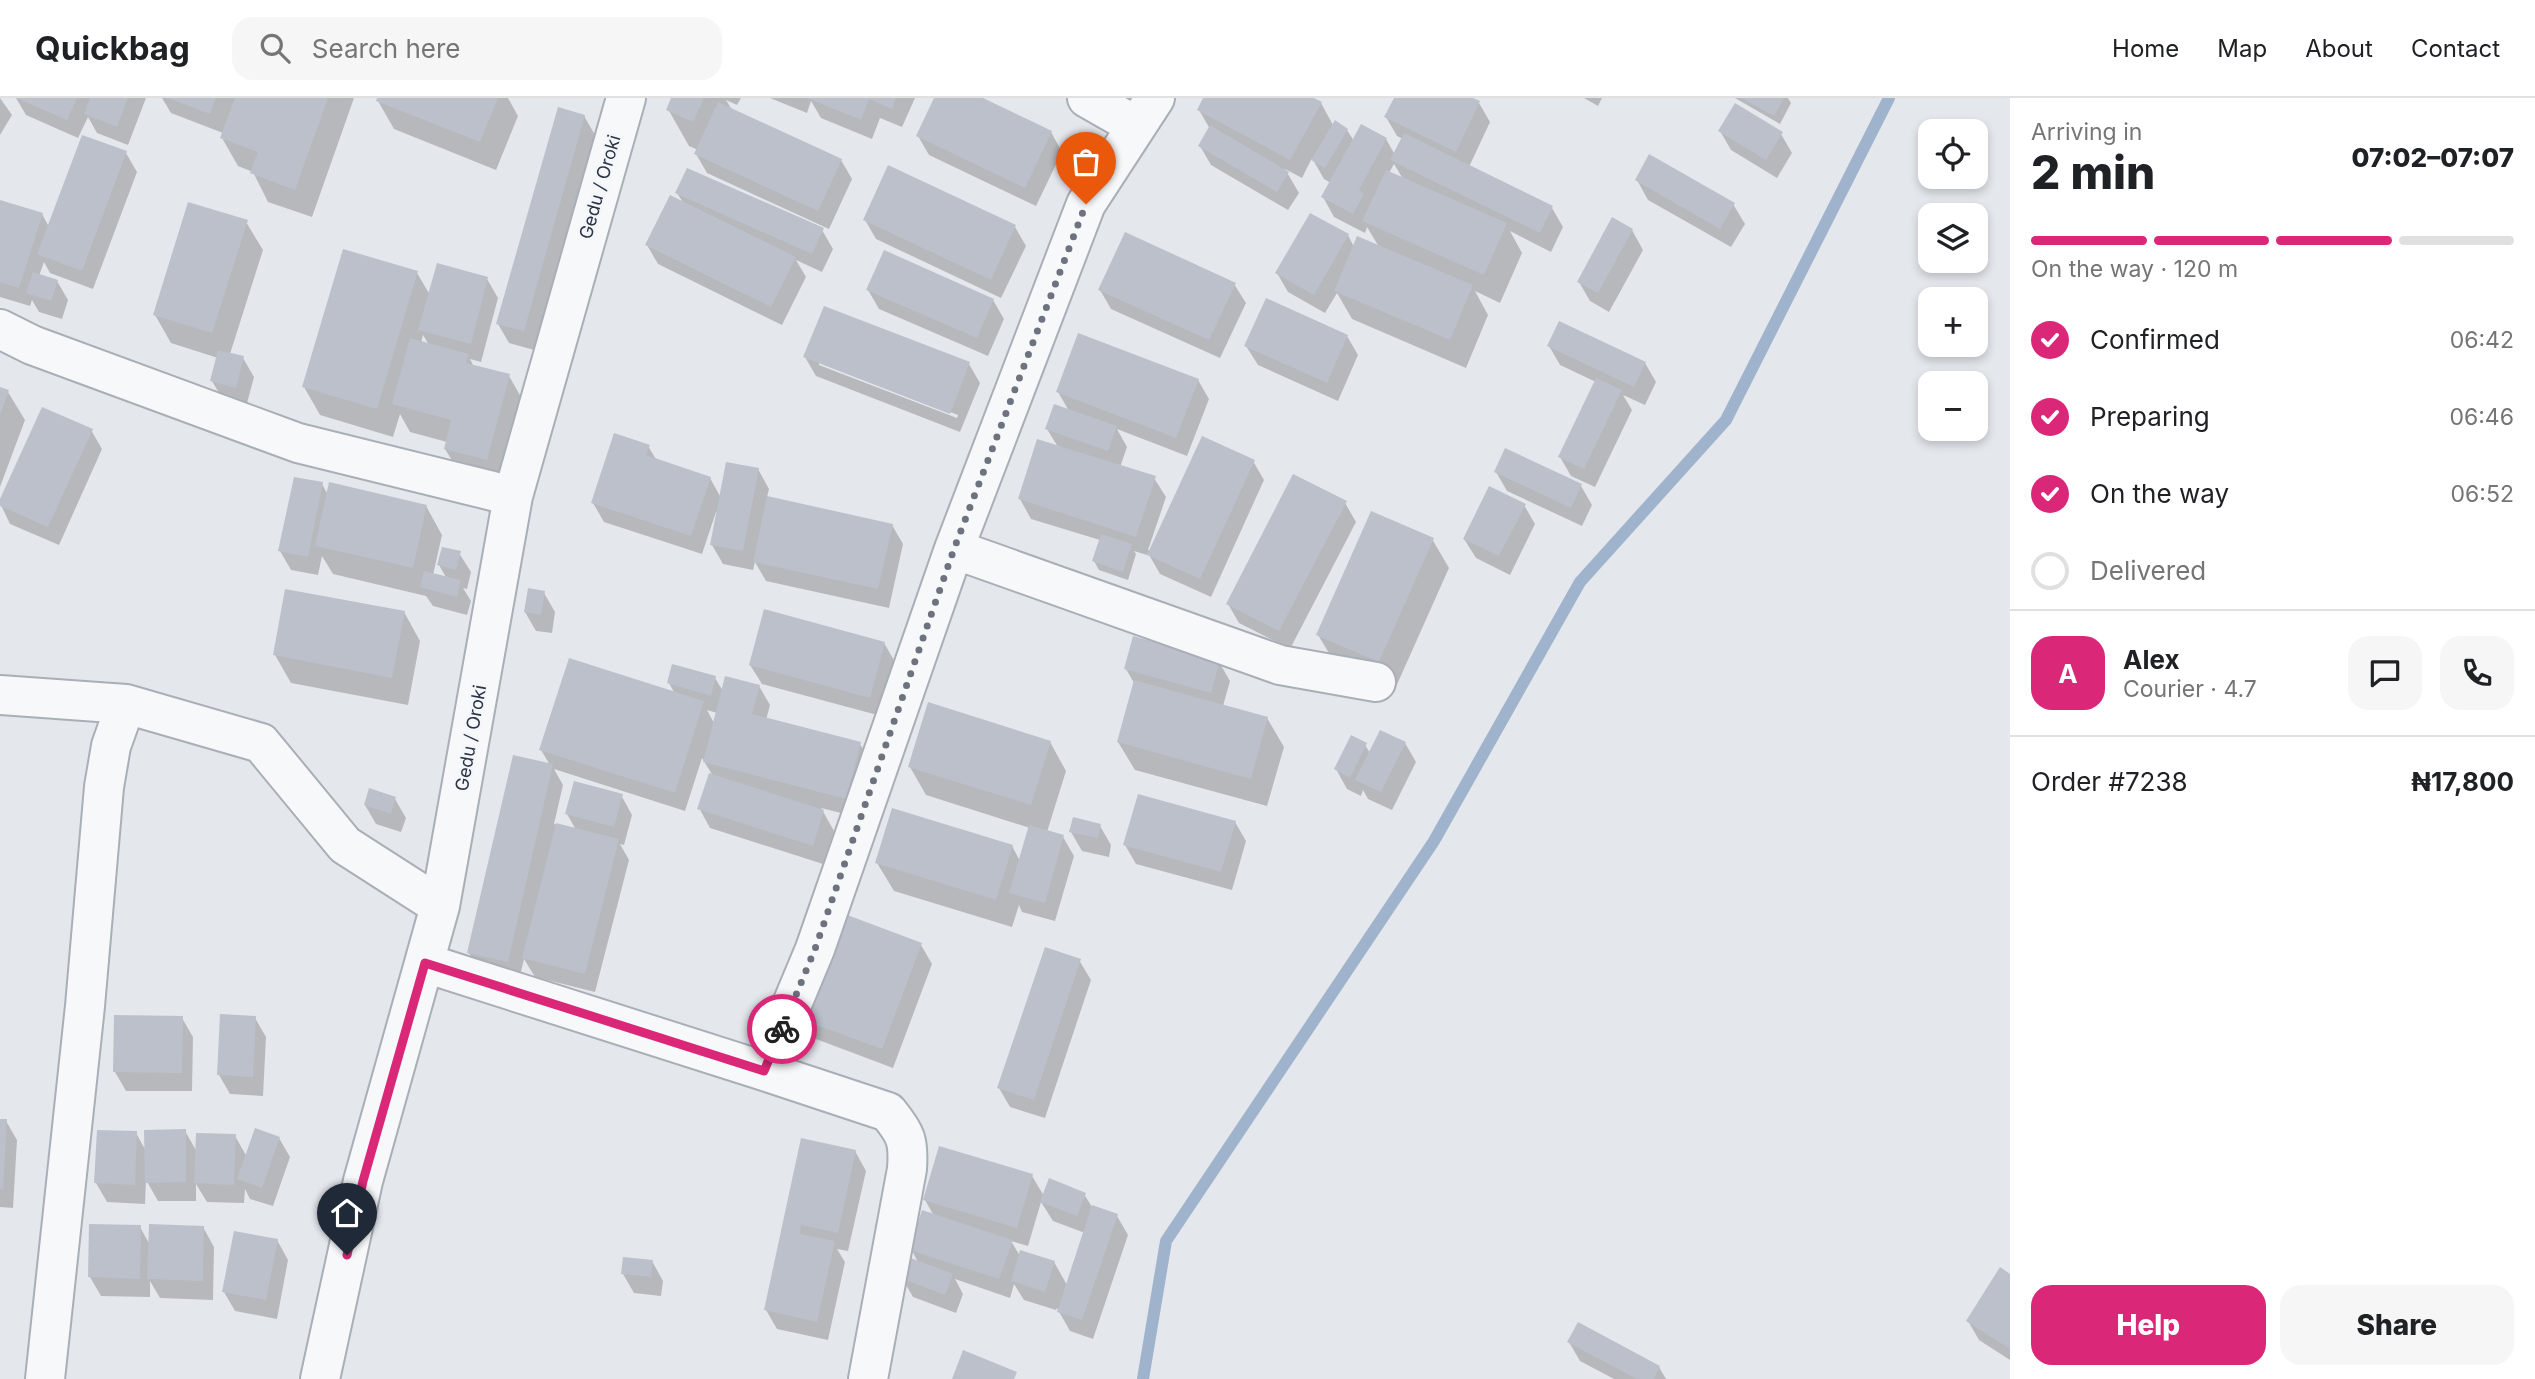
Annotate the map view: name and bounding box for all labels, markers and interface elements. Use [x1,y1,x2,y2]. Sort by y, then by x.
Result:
search box [232,17,722,80]
text: Quickbag [35,28,190,68]
icon: search [256,29,294,67]
text: Search here [312,33,460,64]
text: Home [2112,34,2179,63]
text: Map [2217,34,2267,63]
text: About [2305,34,2373,63]
text: Contact [2411,34,2500,63]
text: Arriving in [2031,118,2142,146]
map controls [1918,119,1988,441]
button: locate [1918,119,1988,189]
street label: Gedu / Oroki [575,132,624,241]
pin [1056,132,1116,204]
text: 07:02–07:07 [2352,142,2514,173]
icon: bag [1067,143,1105,181]
text: 2 min [2031,144,2155,200]
button: layers [1918,203,1988,273]
text: On the way · 120 m [2031,255,2238,283]
button: + [1918,287,1988,357]
icon: check [2031,321,2069,359]
text: Confirmed [2090,324,2220,355]
text: 06:42 [2450,326,2514,354]
button: − [1918,371,1988,441]
icon: check [2031,398,2069,436]
text: Preparing [2090,401,2210,432]
text: 06:46 [2449,403,2514,431]
icon: check [2031,475,2069,513]
text: On the way [2090,478,2229,509]
text: 06:52 [2451,480,2514,508]
text: Delivered [2090,555,2206,586]
button: chat [2348,636,2422,710]
button: phone [2440,636,2514,710]
text: Alex [2123,644,2180,675]
text: A [2058,658,2078,689]
text: Courier · 4.7 [2123,675,2257,703]
street label: Gedu / Oroki [451,683,490,793]
text: Order #7238 [2031,766,2188,797]
text: ₦17,800 [2411,766,2514,797]
courier [747,994,817,1064]
icon: bike [763,1010,801,1048]
pin [317,1183,377,1255]
icon: home [328,1194,366,1232]
button: Help [2031,1285,2266,1365]
button: Share [2280,1285,2514,1365]

